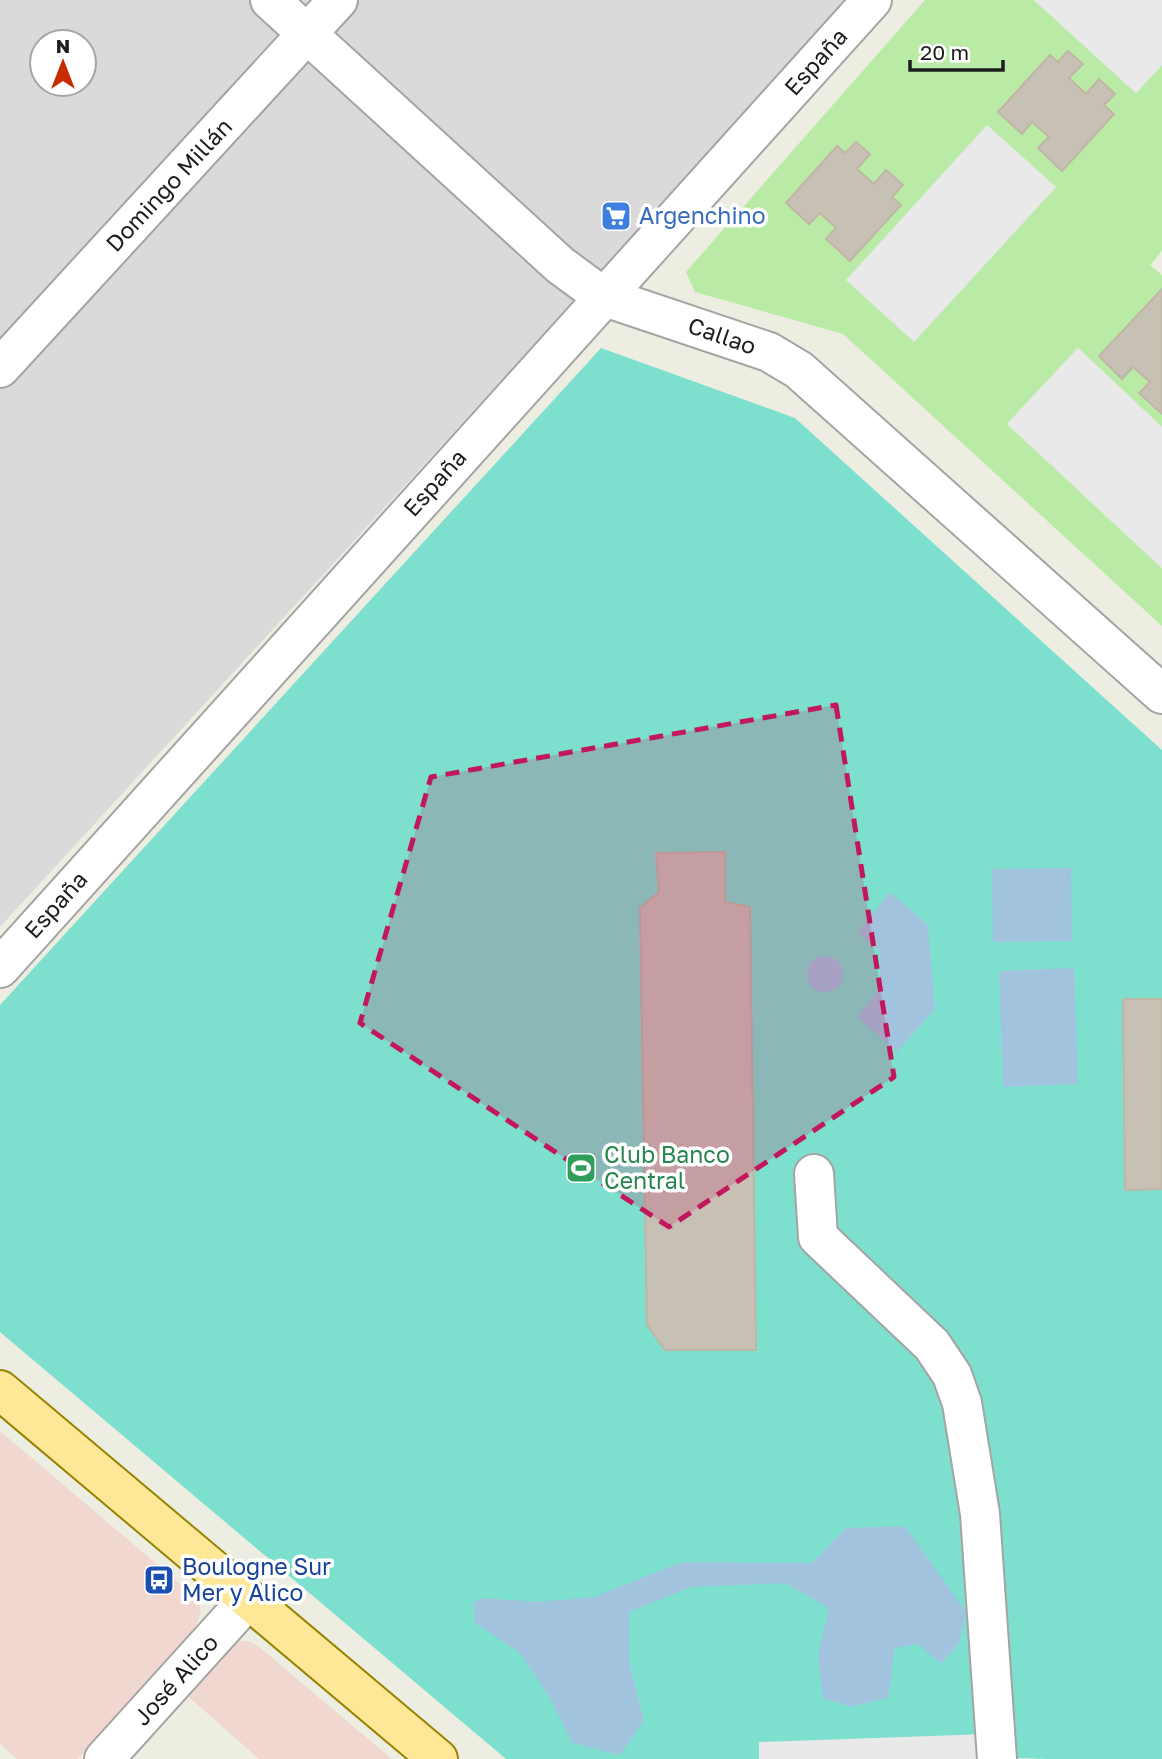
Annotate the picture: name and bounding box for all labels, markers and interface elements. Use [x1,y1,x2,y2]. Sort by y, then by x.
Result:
street label: España [778,22,853,101]
north arrow [28,28,98,98]
scale bar [910,28,1003,72]
text: N [56,34,70,57]
text: 20 m [920,39,969,65]
street label: Domingo Millán [99,112,237,257]
supermarket icon: Argenchino [599,199,633,233]
place label: Argenchino [639,201,766,229]
street label: Callao [685,310,760,360]
street label: España [397,443,472,522]
street label: España [18,865,93,944]
place label: Club Banco Central [604,1140,730,1194]
sports icon: Club Banco Central [564,1151,598,1185]
place label: Boulogne Sur Mer y Alico [182,1552,331,1606]
bus stop icon: Boulogne Sur Mer y Alico [142,1563,176,1597]
street label: José Alico [127,1628,223,1731]

